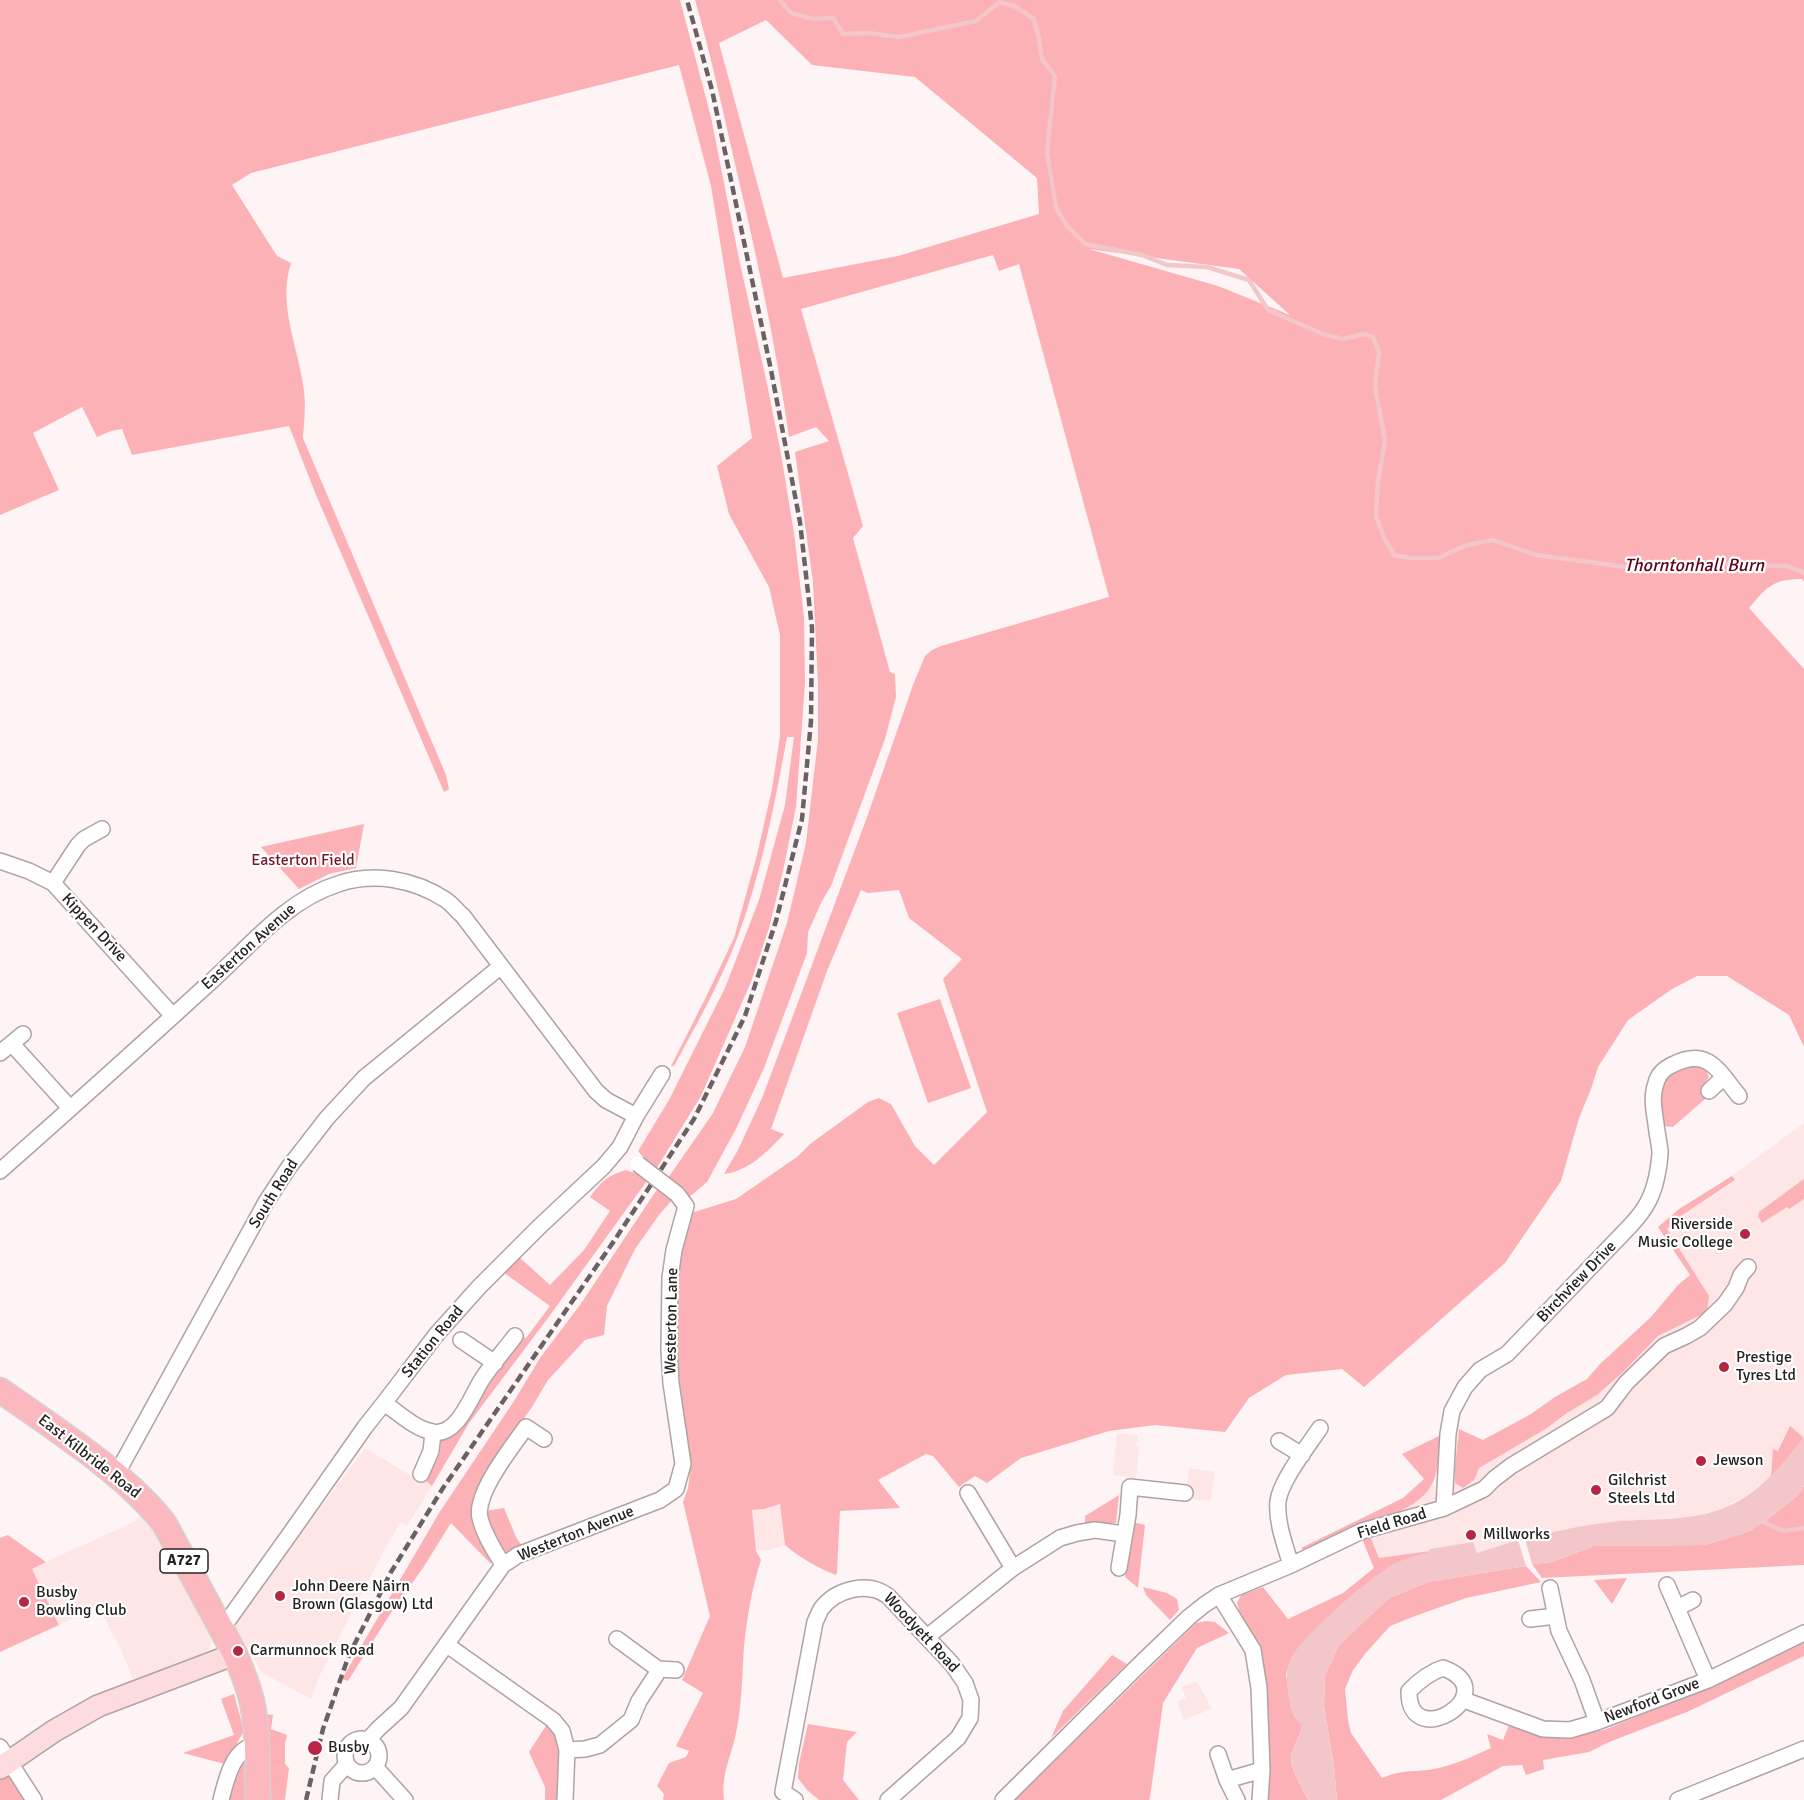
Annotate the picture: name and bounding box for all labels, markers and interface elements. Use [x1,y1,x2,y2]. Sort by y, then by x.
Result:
water label: Thorntonhall Burn [1624,555,1764,577]
park label: Easterton Field [251,851,355,871]
street label: Kippen Drive [57,890,131,966]
street label: Easterton Avenue [198,900,300,994]
street label: South Road [245,1156,303,1232]
place label: Riverside Music College [1638,1215,1733,1253]
marker: Riverside Music College [1738,1227,1752,1241]
street label: Birchview Drive [1533,1237,1621,1327]
street label: Westerton Lane [661,1267,683,1375]
street label: Station Road [398,1302,468,1382]
place label: Prestige Tyres Ltd [1736,1348,1796,1386]
marker: Prestige Tyres Ltd [1717,1360,1731,1374]
street label: East Kilbride Road [34,1411,144,1503]
place label: Jewson [1713,1451,1764,1471]
marker: Jewson [1694,1454,1708,1468]
place label: Gilchrist Steels Ltd [1608,1471,1675,1509]
marker: Gilchrist Steels Ltd [1589,1483,1603,1497]
street label: Westerton Avenue [515,1502,637,1566]
street label: Field Road [1355,1504,1429,1544]
place label: Millworks [1483,1525,1550,1545]
marker: Millworks [1464,1528,1478,1542]
road number: A727 [160,1549,208,1573]
place label: John Deere Nairn Brown (Glasgow) Ltd [292,1577,433,1615]
place label: Busby Bowling Club [36,1583,126,1621]
marker: John Deere Nairn Brown (Glasgow) Ltd [273,1589,287,1603]
street label: Woodyett Road [879,1589,963,1677]
marker: Busby Bowling Club [17,1595,31,1609]
place label: Carmunnock Road [250,1641,374,1661]
marker: Carmunnock Road [231,1644,245,1658]
street label: Newford Grove [1601,1674,1703,1728]
place label: Busby [328,1738,369,1758]
marker: Busby [306,1739,324,1757]

